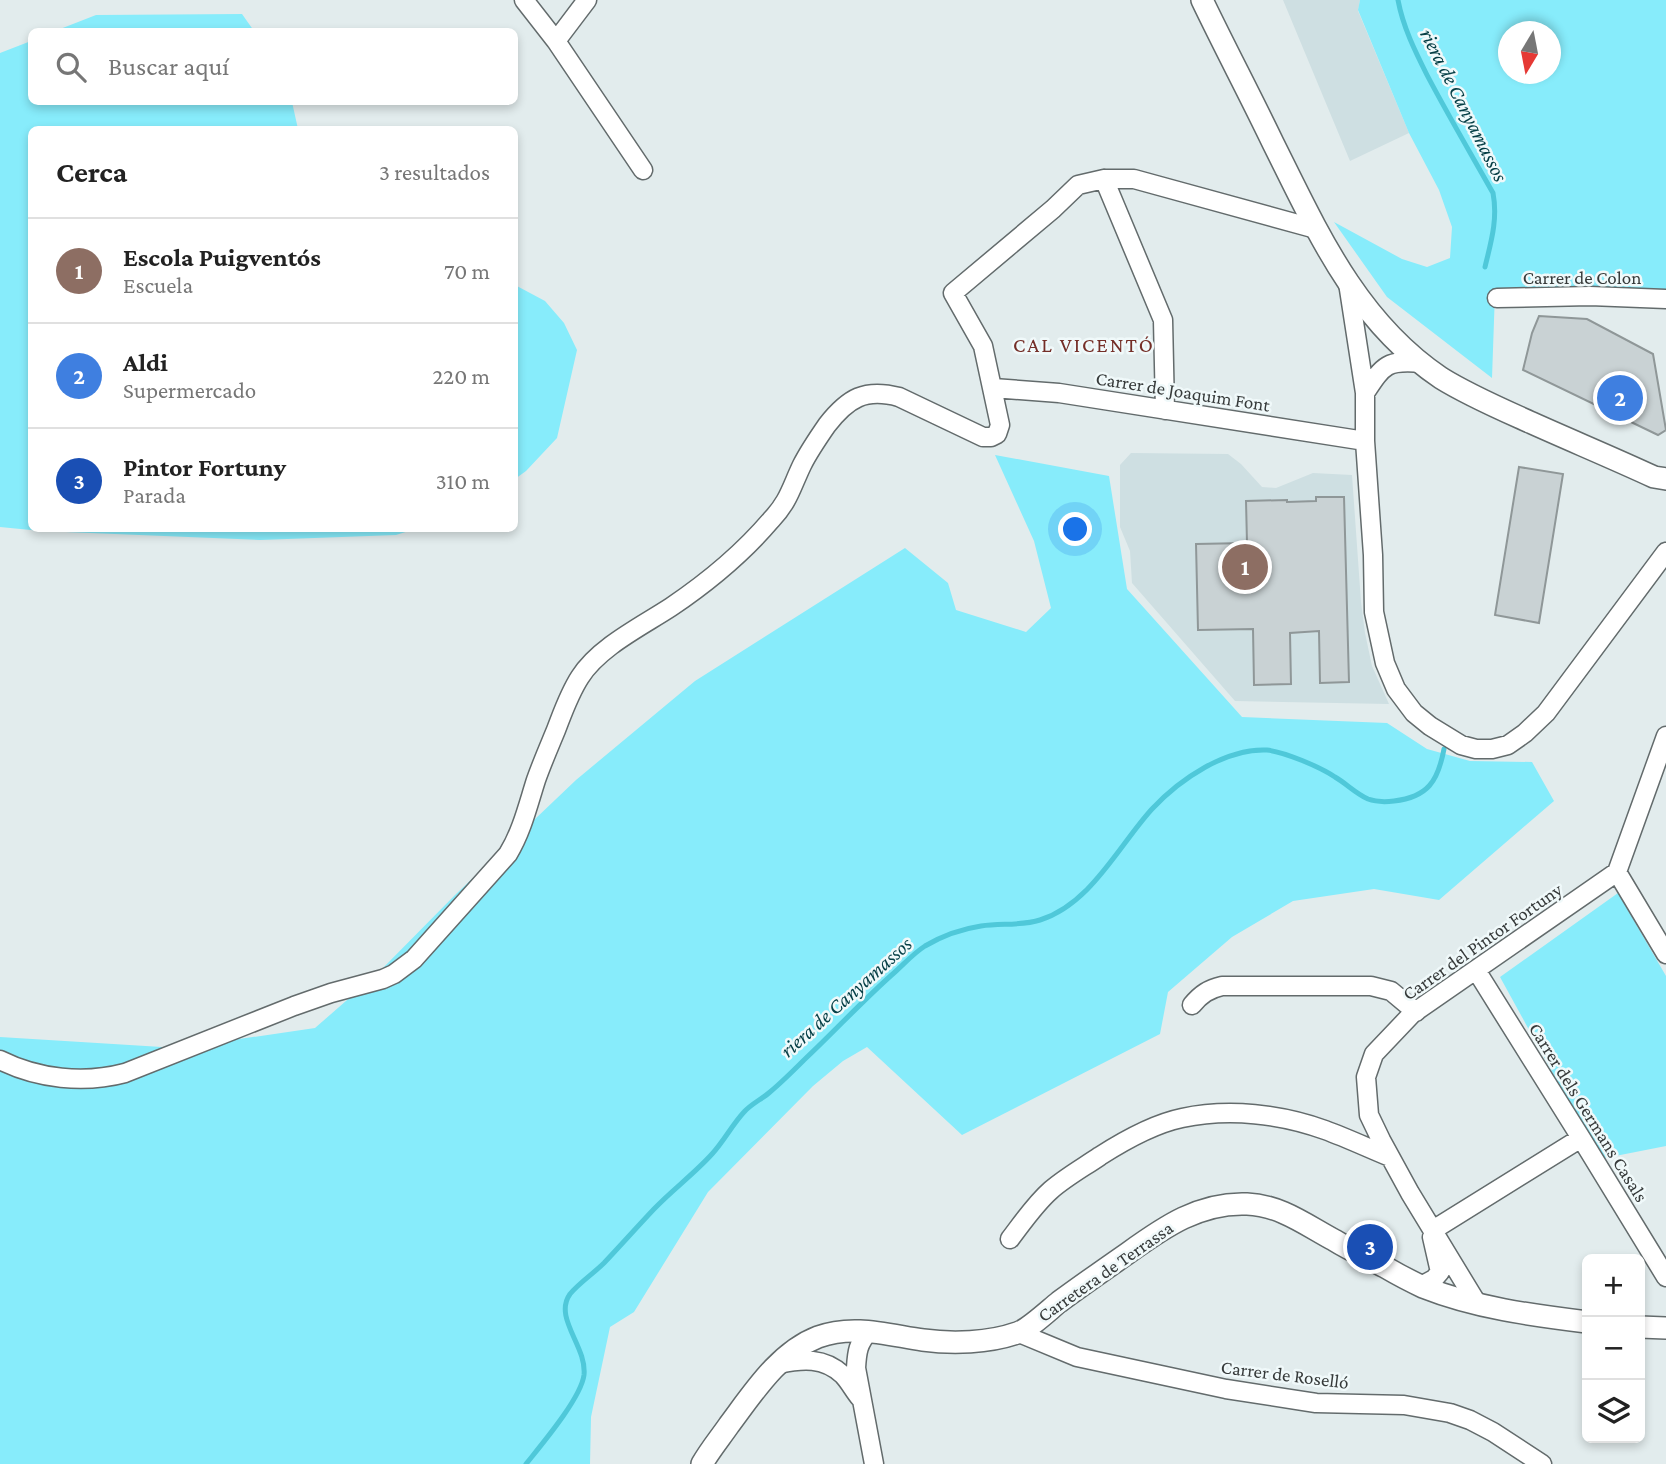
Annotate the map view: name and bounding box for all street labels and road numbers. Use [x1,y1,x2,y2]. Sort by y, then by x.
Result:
street label: Carrer de Colon [1523,267,1641,288]
street label: Carrer de Joaquim Font [1094,367,1272,416]
street label: Carrer del Pintor Fortuny [1399,878,1566,1004]
street label: Carrer dels Germans Casals [1525,1019,1652,1206]
street label: Carretera de Terrassa [1034,1217,1177,1326]
street label: Carrer de Roselló [1220,1356,1350,1393]

